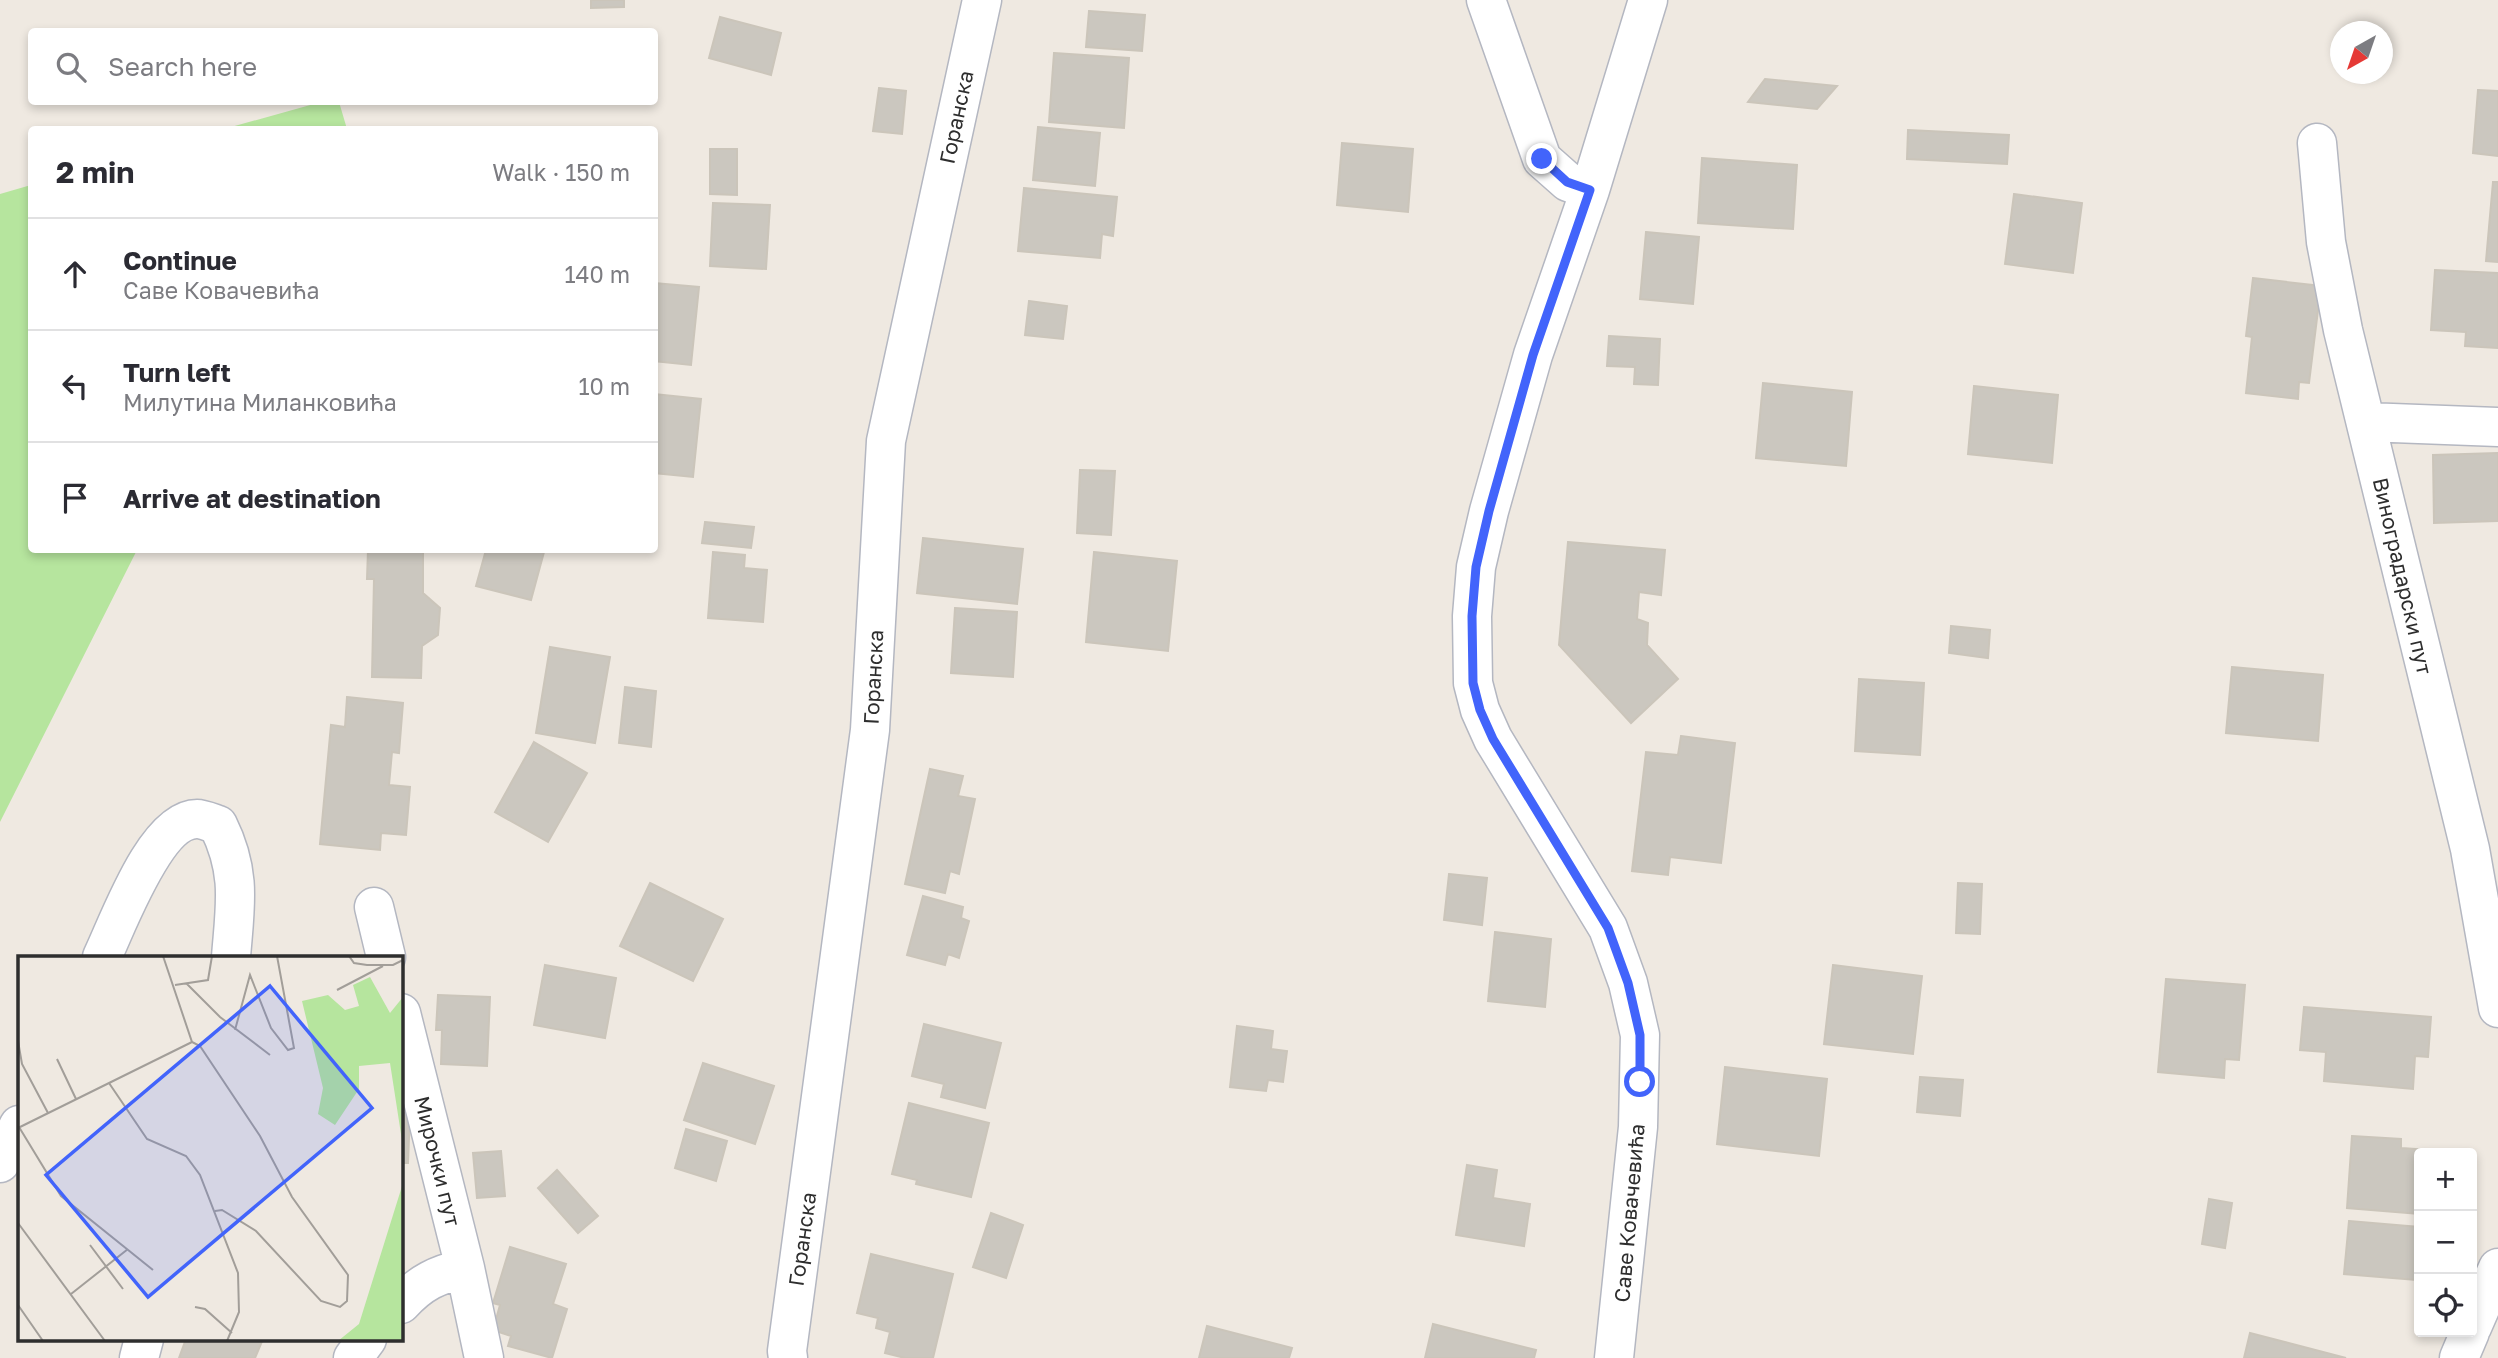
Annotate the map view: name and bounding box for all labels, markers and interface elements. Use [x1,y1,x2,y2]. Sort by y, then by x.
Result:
north arrow [2330,21,2393,84]
search box [28,28,658,105]
icon: search [52,48,90,86]
text: Search here [108,51,257,82]
street label: Горанска [933,68,979,166]
route end [1526,143,1557,174]
text: 2 min [56,154,134,190]
text: Walk · 150 m [492,158,630,186]
text: Continue [123,245,237,276]
icon: ahead [56,255,94,293]
text: 140 m [564,260,630,288]
text: Саве Ковачевића [123,276,320,304]
text: Turn left [123,357,231,388]
icon: left [56,367,94,405]
text: 10 m [578,372,630,400]
text: Милутина Миланковића [123,388,397,416]
street label: Виноградарски пут [2368,475,2438,677]
icon: arrive [56,479,94,517]
text: Arrive at destination [123,483,381,514]
street label: Горанска [858,629,888,725]
inset map [18,956,402,1340]
route start [1624,1066,1655,1097]
street label: Мирочки пут [409,1093,467,1229]
street label: Саве Ковачевића [1608,1122,1650,1304]
map controls [2414,1148,2477,1337]
button: + [2414,1148,2477,1211]
street label: Горанска [783,1190,821,1288]
button: − [2414,1211,2477,1274]
button: locate [2414,1274,2477,1337]

